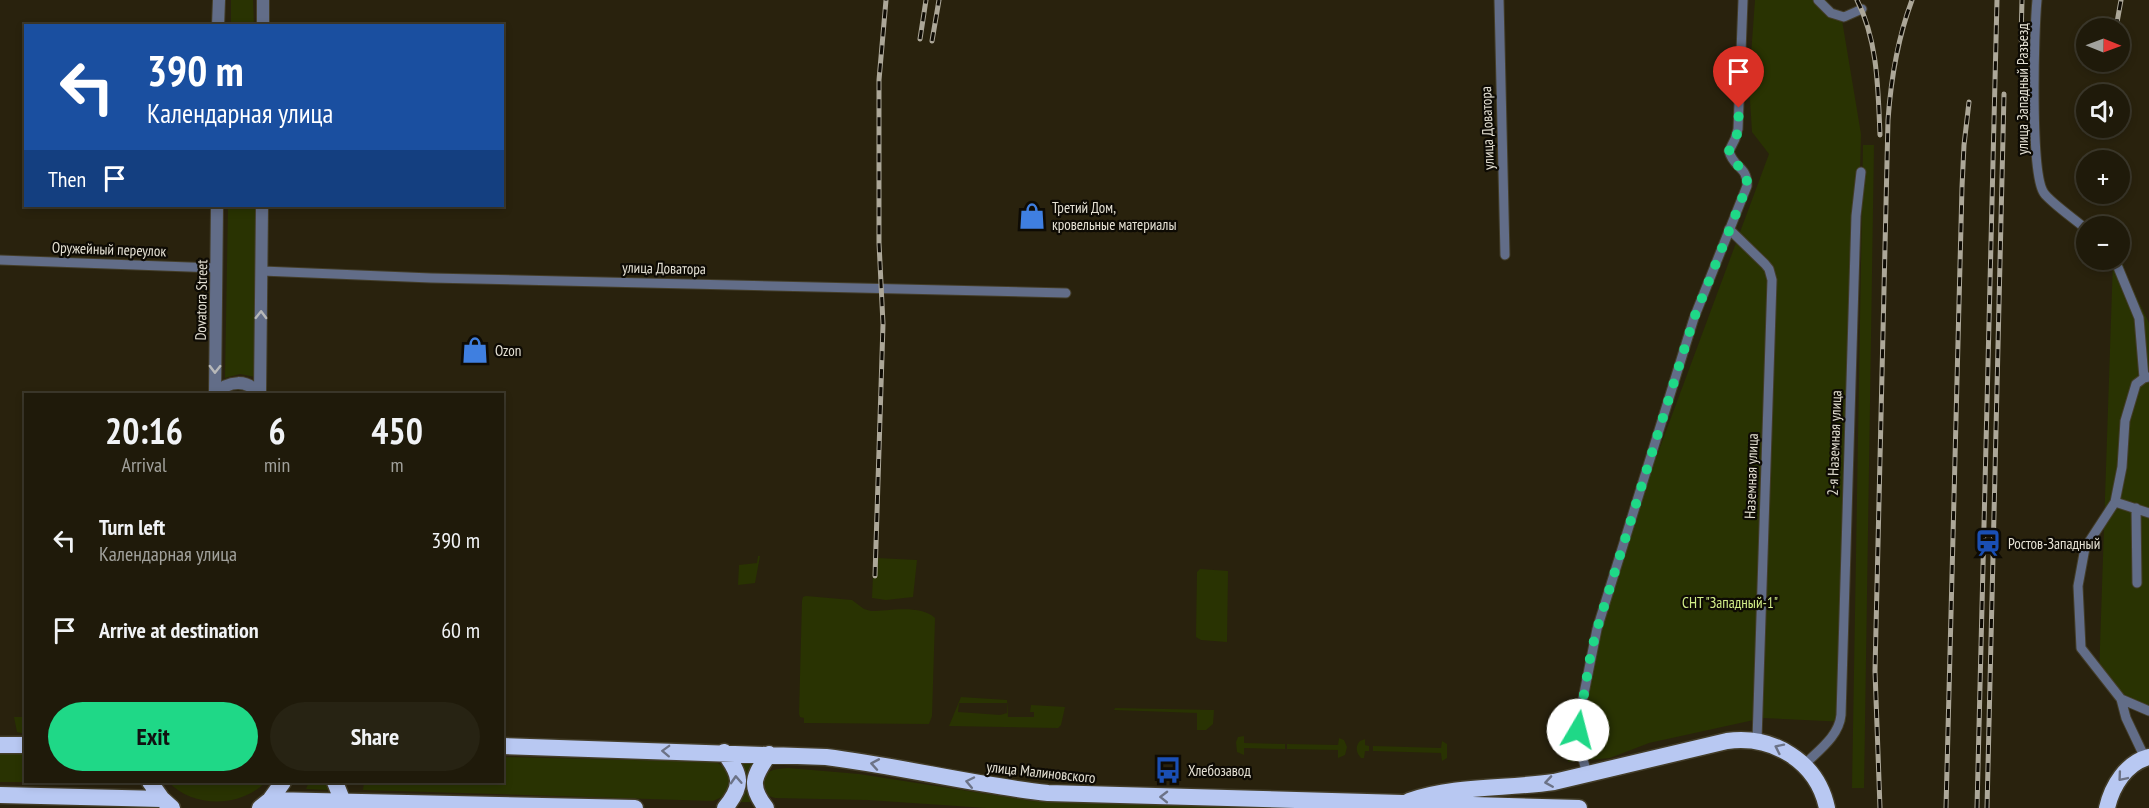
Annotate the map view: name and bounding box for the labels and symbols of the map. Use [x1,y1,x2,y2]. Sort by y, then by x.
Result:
north arrow [2076,18,2130,72]
street label: улица Западный Разъезд [2013,23,2032,155]
pin [1713,46,1764,108]
street label: улица Доватора [1476,86,1498,170]
place label: Третий Дом, кровельные материалы [1052,198,1176,234]
shop icon: Третий Дом, кровельные материалы [1017,201,1047,231]
street label: Оружейный переулок [52,238,167,260]
street label: улица Доватора [622,258,706,278]
street label: Dovatora Street [191,259,211,341]
one-way arrow [255,311,267,320]
shop icon: Ozon [460,335,490,365]
place label: Ozon [495,341,521,360]
one-way arrow [209,364,221,373]
street label: 2-я Наземная улица [1823,390,1845,496]
street label: Наземная улица [1740,433,1762,519]
station icon: Ростов-Западный [1973,528,2003,558]
place label: Ростов-Западный [2008,534,2100,553]
park label: СНТ "Западный-1" [1682,593,1778,612]
position arrow [1546,698,1610,762]
one-way arrow [661,744,670,757]
one-way arrow [1775,744,1786,756]
bus stop icon: Хлебозавод [1153,755,1183,785]
street label: улица Малиновского [986,757,1096,787]
one-way arrow [870,758,880,771]
place label: Хлебозавод [1188,761,1251,780]
one-way arrow [2118,770,2129,781]
one-way arrow [730,775,743,784]
one-way arrow [965,776,975,789]
one-way arrow [1544,776,1553,788]
one-way arrow [1159,791,1168,803]

